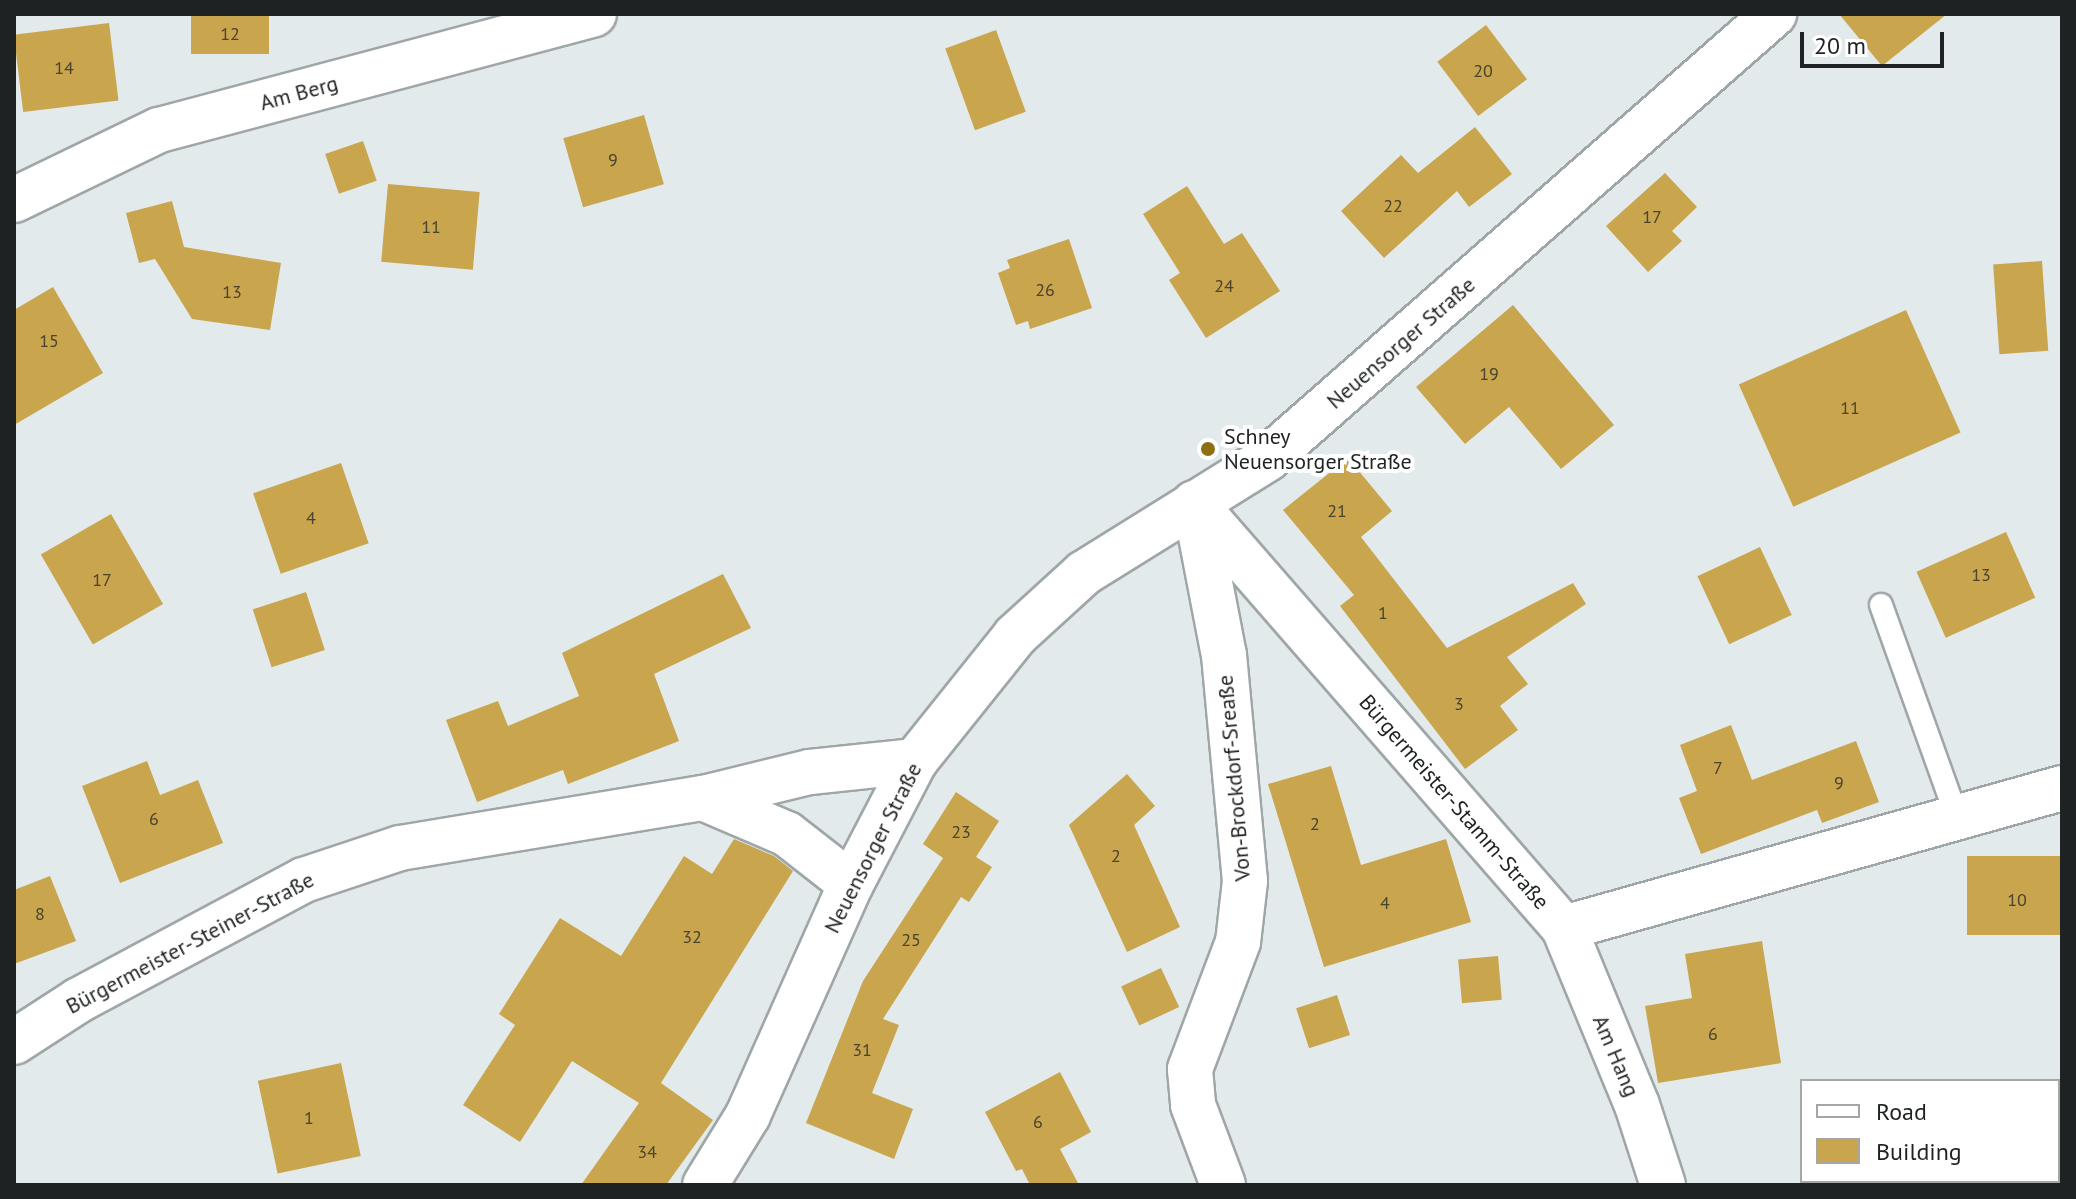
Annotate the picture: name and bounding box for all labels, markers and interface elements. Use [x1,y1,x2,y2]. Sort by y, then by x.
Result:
scale bar [1804,16,1948,66]
house number: 12 [220,23,240,45]
text: 20 m [1814,30,1866,61]
house number: 14 [54,57,74,79]
house number: 20 [1473,60,1493,82]
street label: Am Berg [257,70,341,116]
house number: 9 [608,149,618,171]
house number: 22 [1383,195,1403,217]
house number: 17 [1642,206,1662,228]
house number: 11 [421,216,441,238]
street label: Neuensorger Straße [1322,271,1480,415]
house number: 24 [1214,275,1234,297]
house number: 26 [1035,279,1055,301]
house number: 13 [222,281,242,303]
house number: 15 [39,330,59,352]
house number: 19 [1479,363,1499,385]
house number: 11 [1840,397,1860,419]
place label: Schney Neuensorger Straße [1224,423,1412,474]
marker: Schney Neuensorger Straße [1199,440,1217,458]
house number: 21 [1327,500,1347,522]
house number: 4 [306,507,316,529]
house number: 13 [1971,564,1991,586]
house number: 17 [92,569,112,591]
house number: 1 [1378,602,1388,624]
street label: Von-Brockdorf-Sreaße [1212,674,1256,882]
street label: Bürgermeister-Stamm-Straße [1353,689,1555,915]
house number: 3 [1454,693,1464,715]
house number: 7 [1713,757,1723,779]
street label: Neuensorger Straße [819,758,927,938]
house number: 9 [1834,772,1844,794]
house number: 6 [149,808,159,830]
house number: 2 [1310,813,1320,835]
house number: 23 [951,821,971,843]
house number: 2 [1111,845,1121,867]
street label: Bürgermeister-Steiner-Straße [62,866,318,1020]
house number: 10 [2007,889,2027,911]
house number: 4 [1380,892,1390,914]
house number: 8 [35,903,45,925]
house number: 32 [682,926,702,948]
house number: 25 [901,929,921,951]
street label: Am Hang [1587,1011,1645,1101]
house number: 6 [1708,1023,1718,1045]
house number: 31 [852,1039,872,1061]
legend [1800,1079,2060,1183]
text: Road [1876,1096,1927,1127]
house number: 1 [304,1107,314,1129]
house number: 6 [1033,1111,1043,1133]
text: Building [1876,1136,1962,1167]
house number: 34 [637,1141,657,1163]

